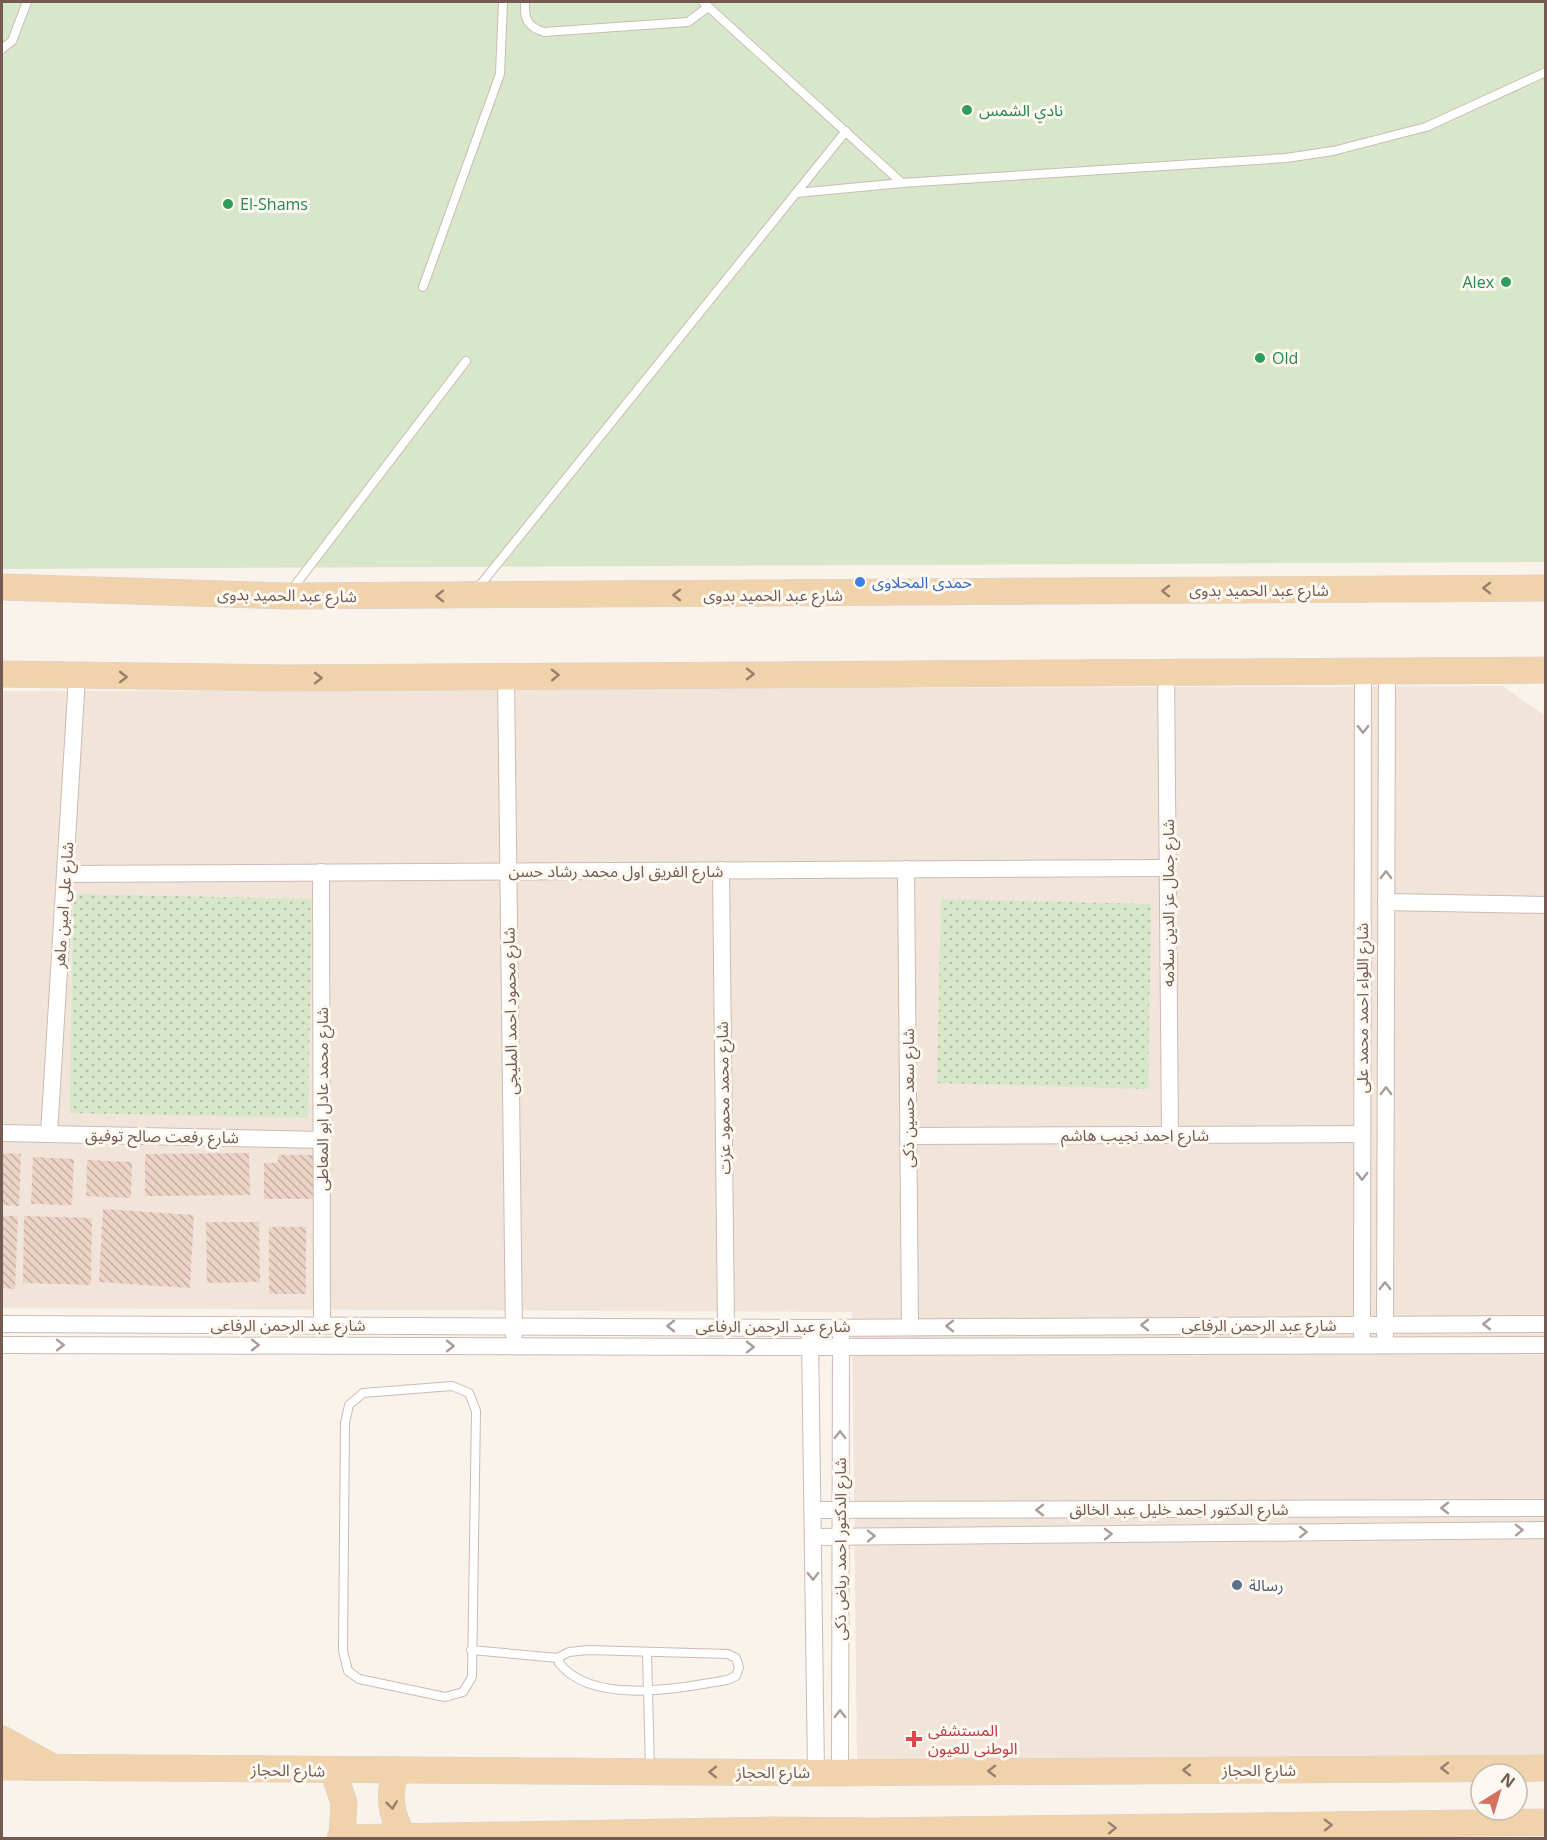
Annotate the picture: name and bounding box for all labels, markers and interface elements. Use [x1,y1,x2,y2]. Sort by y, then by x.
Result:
place label: نادي الشمس [979,99,1063,123]
marker: نادي الشمس [960,103,974,117]
place label: El-Shams [240,193,308,215]
marker: El-Shams [221,197,235,211]
place label: Alex [1462,271,1495,293]
marker: Alex [1499,275,1513,289]
place label: Old [1272,347,1298,369]
marker: Old [1253,351,1267,365]
place label: حمدى المحلاوى [872,571,972,593]
marker: حمدى المحلاوى [853,575,867,589]
street label: شارع عبد الحميد بدوى [1189,579,1329,603]
one-way arrow [1483,582,1492,594]
street label: شارع عبد الحميد بدوى [217,583,357,609]
street label: شارع عبد الحميد بدوى [703,584,843,608]
one-way arrow [1162,585,1171,597]
one-way arrow [673,589,682,601]
one-way arrow [436,590,445,602]
one-way arrow [745,668,754,680]
one-way arrow [550,669,559,681]
one-way arrow [118,671,127,683]
one-way arrow [313,672,322,684]
one-way arrow [1357,724,1369,733]
street label: شارع جمال عز الدين سلامه [1157,819,1181,987]
street label: شارع على امين ماهر [48,841,80,970]
street label: شارع الفريق اول محمد رشاد حسن [509,860,723,884]
one-way arrow [1380,871,1392,880]
street label: شارع اللواء احمد محمد على [1351,923,1375,1093]
street label: شارع محمود احمد المليجى [498,927,524,1095]
street label: شارع محمد عادل ابو المعاطى [311,1007,335,1191]
street label: شارع محمد محمود عزت [711,1021,737,1175]
street label: شارع سعد حسين ذكى [897,1028,921,1168]
one-way arrow [1380,1087,1392,1096]
street label: شارع رفعت صالح توفيق [85,1124,239,1150]
street label: شارع احمد نجيب هاشم [1061,1124,1209,1148]
one-way arrow [1356,1171,1368,1180]
one-way arrow [1379,1282,1391,1291]
street label: شارع عبد الرحمن الرفاعى [210,1314,366,1338]
street label: شارع عبد الرحمن الرفاعى [1181,1314,1337,1338]
street label: شارع عبد الرحمن الرفاعى [695,1315,851,1339]
one-way arrow [1483,1318,1492,1330]
one-way arrow [1141,1319,1150,1331]
one-way arrow [667,1320,676,1332]
one-way arrow [946,1320,955,1332]
one-way arrow [55,1339,64,1351]
one-way arrow [250,1339,259,1351]
one-way arrow [445,1340,454,1352]
one-way arrow [745,1341,754,1353]
one-way arrow [834,1431,846,1440]
street label: شارع الدكتور احمد رياض ذكى [829,1458,853,1641]
street label: شارع الدكتور احمد خليل عبد الخالق [1069,1498,1289,1522]
one-way arrow [1441,1502,1450,1514]
one-way arrow [1036,1503,1045,1516]
one-way arrow [1515,1524,1524,1536]
one-way arrow [1299,1526,1308,1538]
one-way arrow [1104,1528,1113,1540]
one-way arrow [867,1530,876,1542]
one-way arrow [807,1571,820,1580]
place label: رسالة [1249,1574,1284,1596]
marker: رسالة [1230,1578,1244,1592]
one-way arrow [834,1710,846,1719]
place label: المستشفى الوطنى للعيون [928,1719,1018,1759]
marker: المستشفى الوطنى للعيون [905,1730,923,1748]
street label: شارع الحجاز [250,1758,325,1784]
street label: شارع الحجاز [1221,1759,1296,1783]
street label: شارع الحجاز [735,1761,810,1785]
one-way arrow [1441,1762,1450,1774]
north arrow [1469,1762,1529,1822]
one-way arrow [1183,1764,1192,1776]
one-way arrow [988,1765,997,1778]
one-way arrow [709,1766,718,1778]
text: N [1496,1767,1520,1793]
one-way arrow [385,1801,397,1810]
one-way arrow [1323,1818,1332,1831]
one-way arrow [1107,1822,1116,1834]

